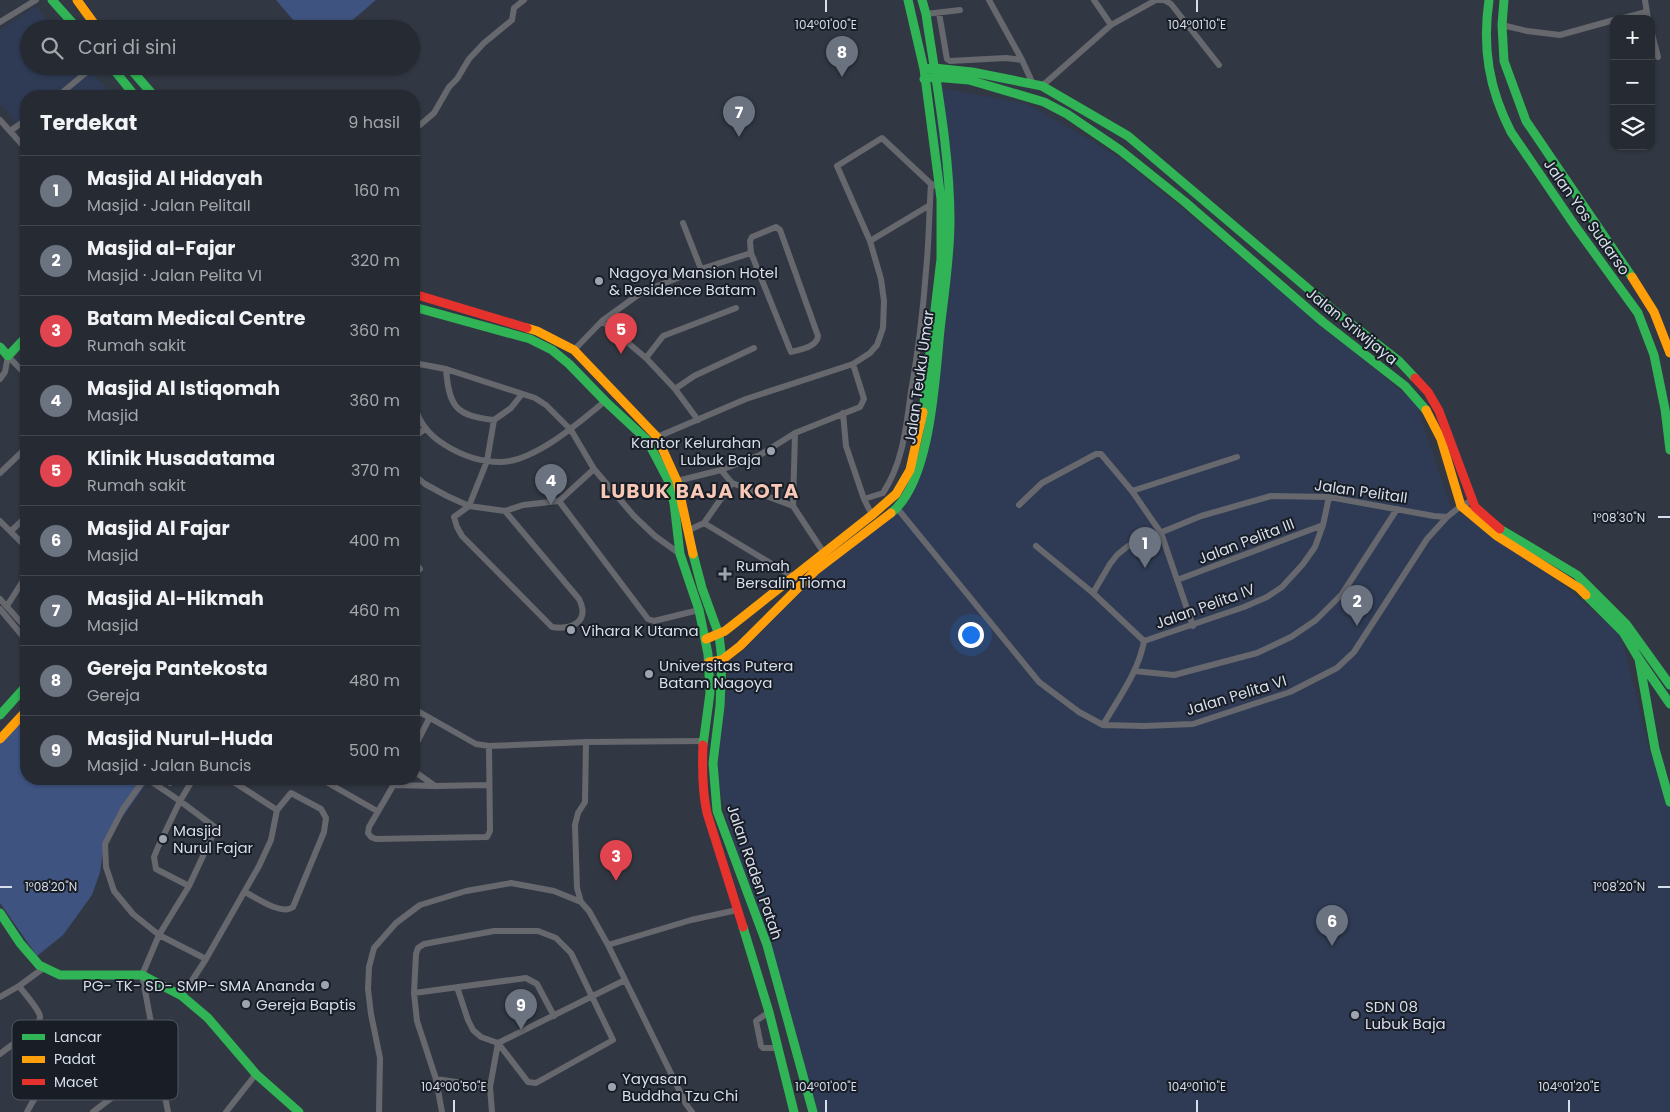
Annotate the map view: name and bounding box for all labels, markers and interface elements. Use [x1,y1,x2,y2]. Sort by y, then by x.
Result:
map controls [1610,15,1655,150]
button: + [1610,15,1655,60]
text: 104°01'00"E [795,16,857,33]
text: 104°01'10"E [1168,16,1226,33]
search box [20,20,420,75]
icon: search [38,34,66,62]
text: Cari di sini [78,34,176,61]
pin: 8 [826,36,858,77]
button: − [1610,60,1655,105]
pin: 7 [723,96,755,137]
button: layers [1610,105,1655,150]
text: Terdekat [40,108,137,137]
text: 9 hasil [348,111,400,134]
street label: Jalan Yos Sudarso [1539,155,1635,279]
text: Masjid Al Hidayah [87,165,263,192]
text: 1 [53,179,59,202]
text: 160 m [354,179,400,202]
text: Masjid · Jalan PelitaII [87,194,251,217]
text: Masjid al-Fajar [87,235,236,262]
text: 2 [51,249,61,272]
text: 320 m [351,249,400,272]
place label: Nagoya Mansion Hotel & Residence Batam [609,262,778,300]
text: Masjid · Jalan Pelita VI [87,264,262,287]
marker: Nagoya Mansion Hotel & Residence Batam [593,275,605,287]
street label: Jalan Sriwijaya [1302,283,1402,369]
text: Batam Medical Centre [87,305,305,332]
street label: Jalan Teuku Umar [899,308,939,445]
pin: 5 [605,313,637,354]
text: 3 [51,319,61,342]
text: 360 m [350,319,400,342]
text: Rumah sakit [87,334,186,357]
text: Masjid Al Istiqomah [87,375,280,402]
text: 4 [51,389,61,412]
text: 360 m [350,389,400,412]
text: Masjid [87,404,139,427]
place label: Kantor Kelurahan Lubuk Baja [631,432,761,470]
text: Klinik Husadatama [87,445,275,472]
marker: Kantor Kelurahan Lubuk Baja [765,445,777,457]
text: 5 [51,459,61,482]
text: 370 m [351,459,400,482]
pin: 4 [535,464,567,505]
text: Rumah sakit [87,474,186,497]
street label: Jalan PelitaII [1313,474,1409,508]
district label: LUBUK BAJA KOTA [601,477,799,505]
text: 1°08'30"N [1593,509,1645,526]
street label: Jalan Pelita III [1195,513,1297,569]
text: Masjid Al Fajar [87,515,230,542]
pin: 1 [1129,527,1161,568]
text: 6 [51,529,61,552]
text: 400 m [349,529,400,552]
text: Masjid [87,544,139,567]
place label: Rumah Bersalin Tioma [736,555,846,593]
marker: Rumah Bersalin Tioma [718,567,732,581]
street label: Jalan Pelita IV [1152,578,1258,634]
text: Masjid Al-Hikmah [87,585,264,612]
pin: 2 [1341,585,1373,626]
text: 7 [52,599,60,622]
text: 460 m [349,599,400,622]
text: Masjid [87,614,139,637]
place label: Vihara K Utama [581,620,699,641]
your location [958,622,984,648]
marker: Vihara K Utama [565,624,577,636]
text: Gereja Pantekosta [87,655,268,682]
place label: Universitas Putera Batam Nagoya [659,655,793,693]
marker: Universitas Putera Batam Nagoya [643,668,655,680]
text: 8 [51,669,61,692]
text: 480 m [349,669,400,692]
street label: Jalan Pelita VI [1183,670,1289,720]
text: Gereja [87,684,140,707]
text: Masjid Nurul-Huda [87,725,273,752]
text: 9 [51,739,61,762]
text: 500 m [349,739,400,762]
text: Masjid · Jalan Buncis [87,754,251,777]
street label: Jalan Raden Patah [722,802,788,942]
place label: Masjid Nurul Fajar [173,820,254,858]
marker: Masjid Nurul Fajar [157,833,169,845]
pin: 3 [600,840,632,881]
text: 1°08'20"N [25,878,77,895]
text: 1°08'20"N [1593,878,1645,895]
pin: 6 [1316,905,1348,946]
place label: PG- TK- SD- SMP- SMA Ananda [83,975,315,996]
marker: PG- TK- SD- SMP- SMA Ananda [319,979,331,991]
pin: 9 [505,989,537,1030]
place label: Gereja Baptis [256,994,356,1015]
place label: SDN 08 Lubuk Baja [1365,996,1446,1034]
marker: Gereja Baptis [240,998,252,1010]
marker: SDN 08 Lubuk Baja [1349,1009,1361,1021]
legend [12,1020,178,1100]
text: Lancar [54,1027,102,1047]
text: Padat [54,1049,96,1069]
place label: Yayasan Buddha Tzu Chi [622,1068,738,1106]
text: Macet [54,1072,98,1092]
text: 104°00'50"E [421,1078,487,1095]
text: 104°01'00"E [795,1078,857,1095]
text: 104°01'10"E [1168,1078,1226,1095]
text: 104°01'20"E [1538,1078,1600,1095]
marker: Yayasan Buddha Tzu Chi [606,1081,618,1093]

